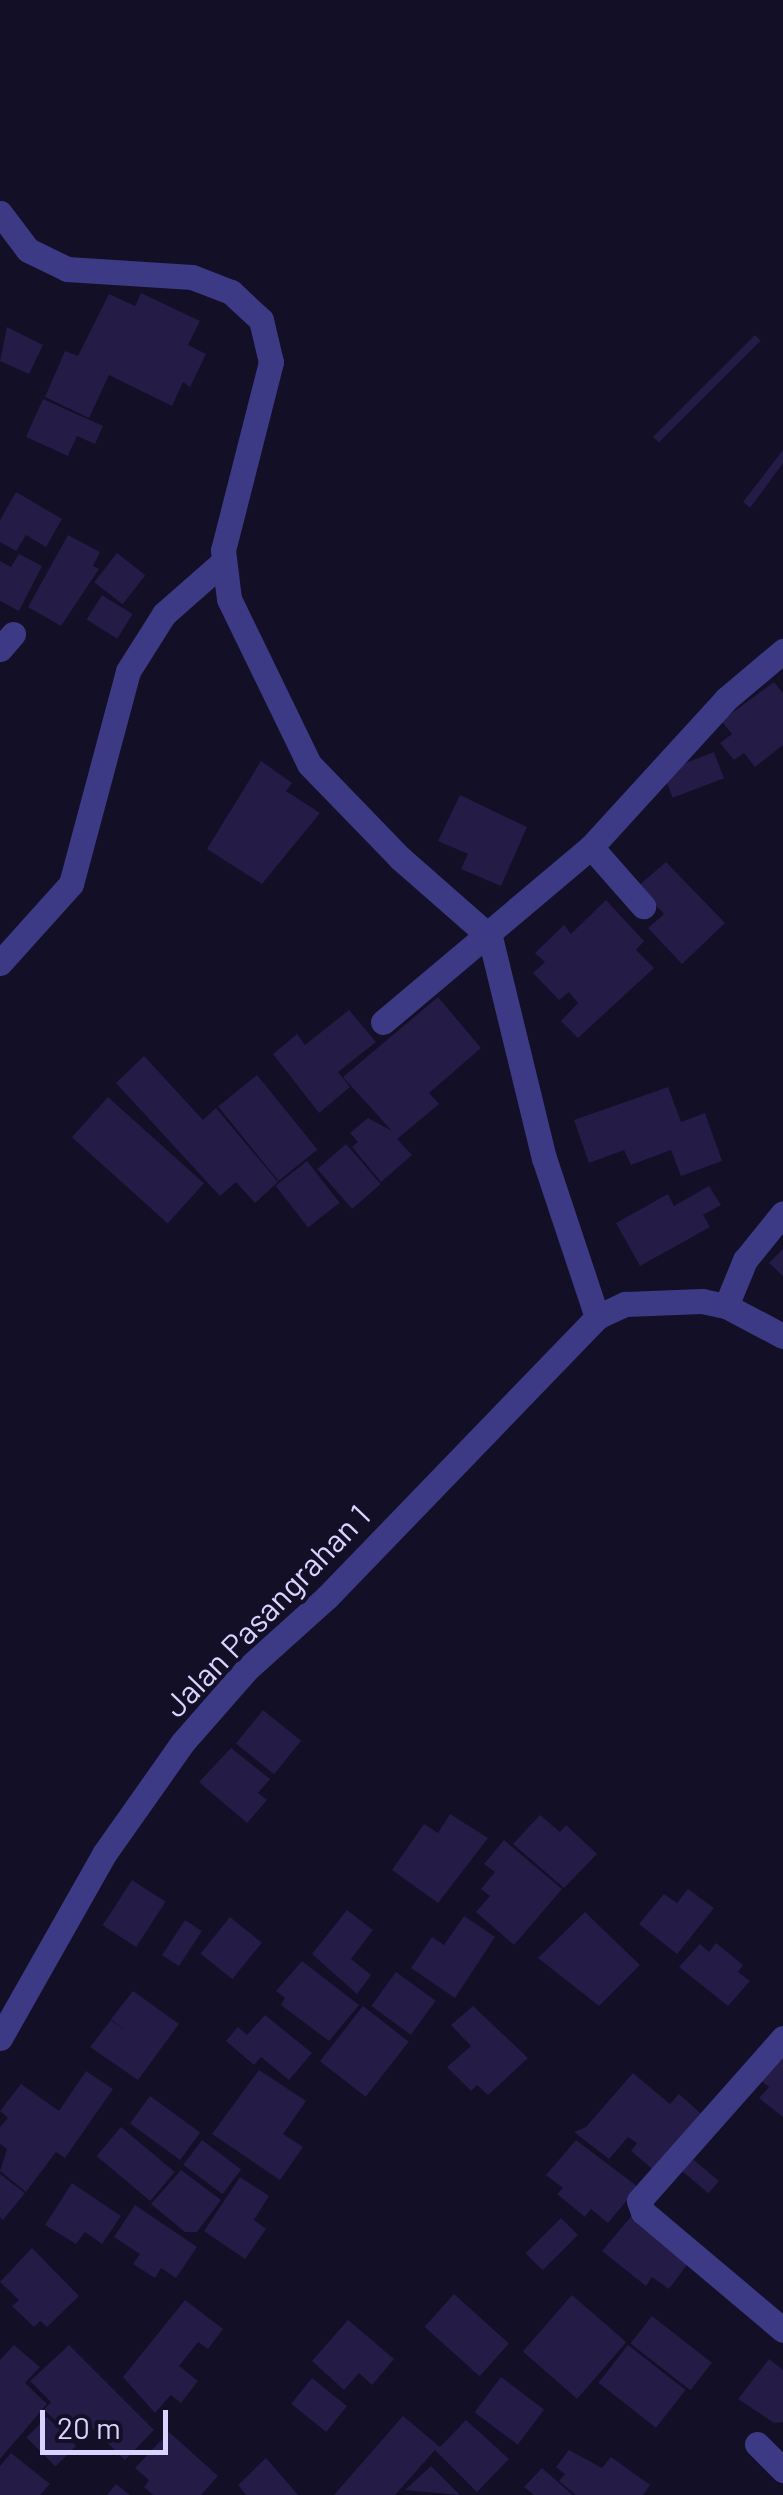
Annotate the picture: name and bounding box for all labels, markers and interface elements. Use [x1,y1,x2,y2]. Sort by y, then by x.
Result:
street label: Jalan Pasangrahan 1 [155,1496,377,1724]
scale bar [45,2390,172,2452]
text: 20 m [57,2409,121,2445]

